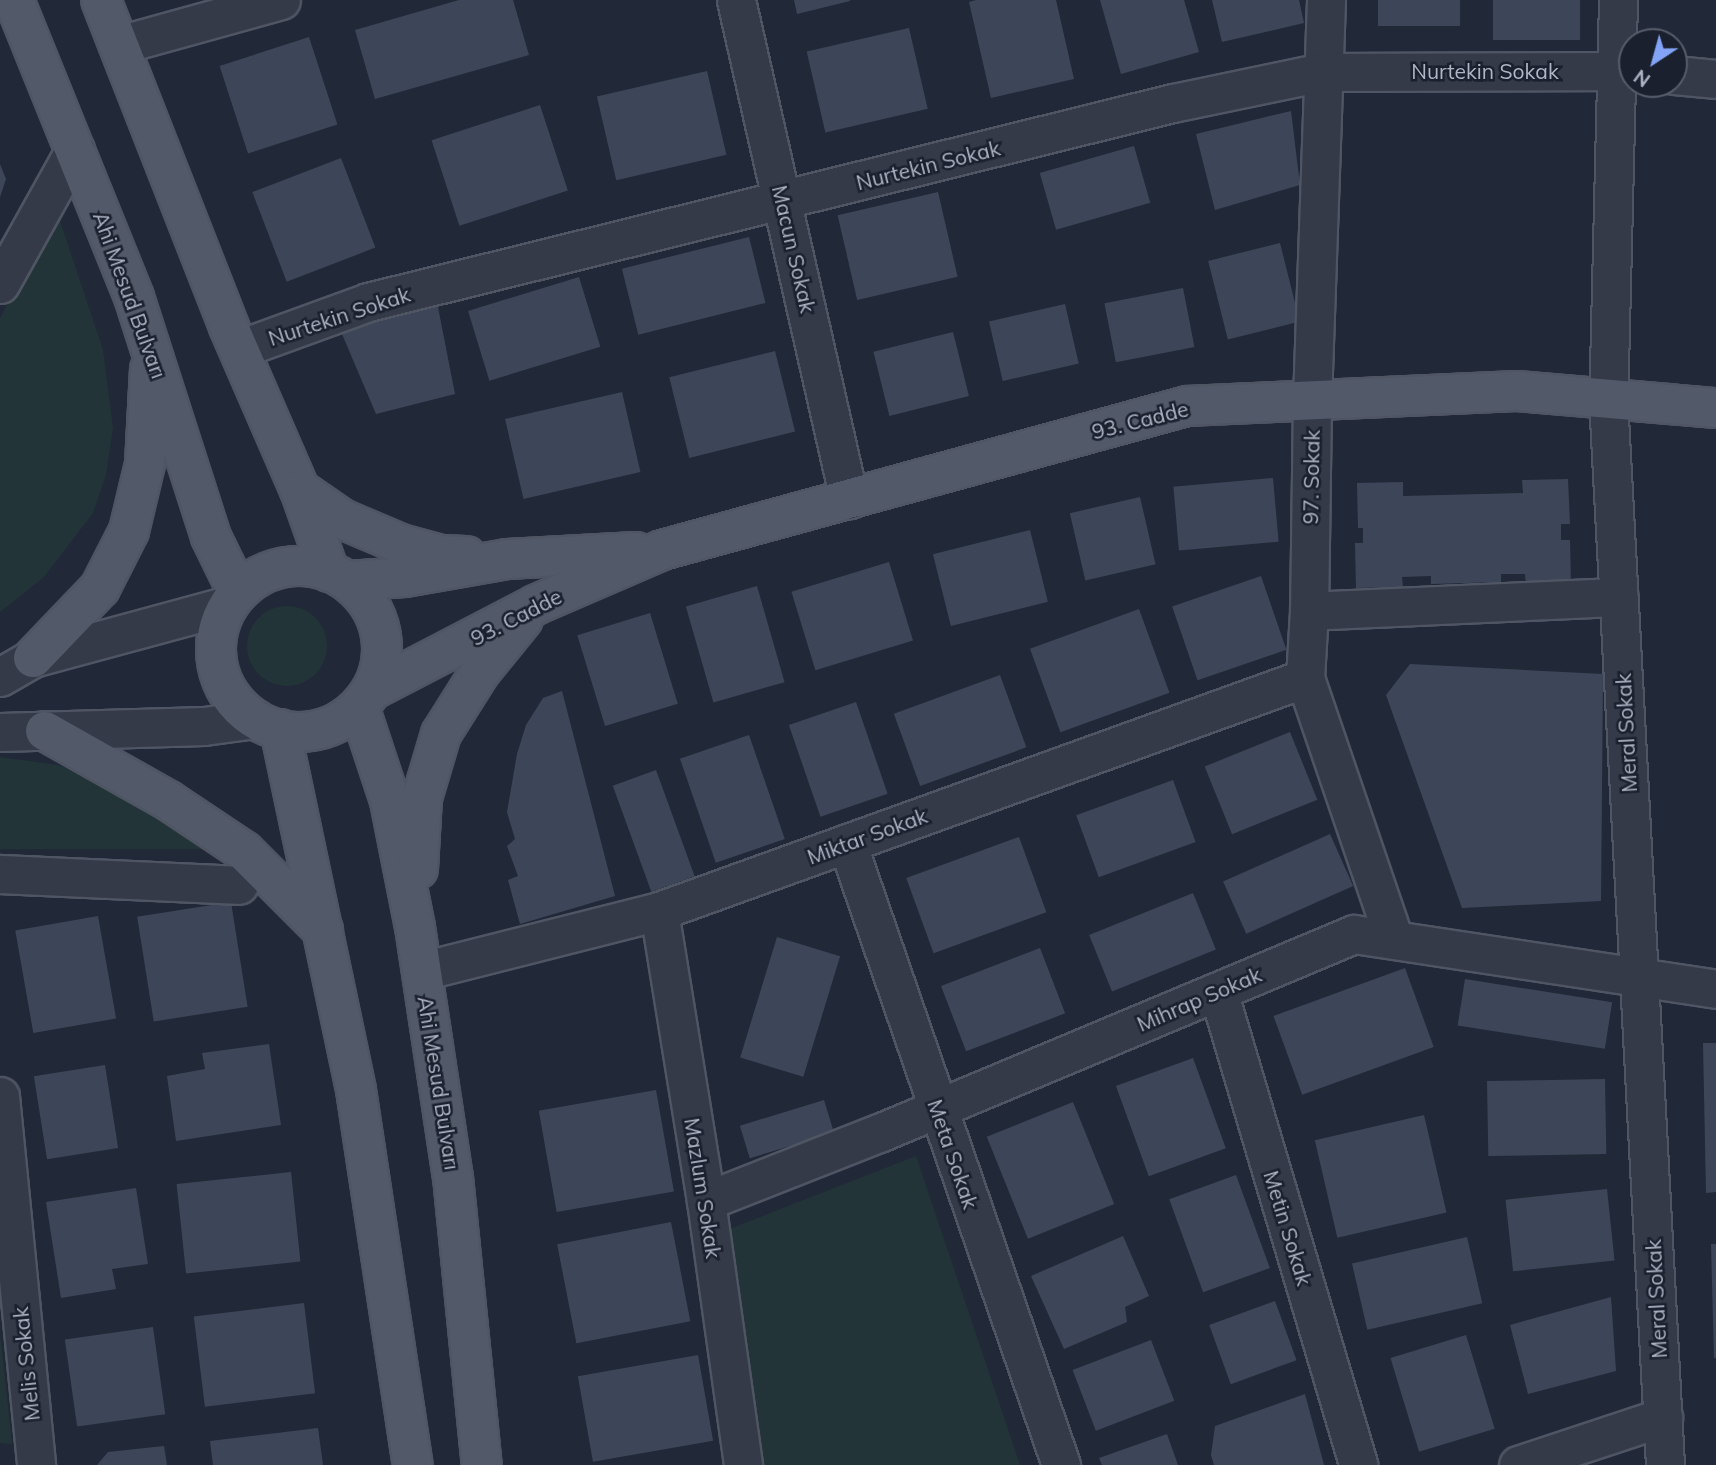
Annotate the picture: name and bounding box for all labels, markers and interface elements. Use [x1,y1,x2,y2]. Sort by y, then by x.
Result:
north arrow [1618,28,1688,98]
street label: Nurtekin Sokak [1411,58,1559,84]
text: N [1629,64,1655,92]
street label: Nurtekin Sokak [853,135,1003,195]
street label: Macun Sokak [767,183,821,315]
street label: Ahi Mesud Bulvarı [88,208,172,382]
street label: Nurtekin Sokak [265,281,413,351]
street label: 93. Cadde [1089,396,1191,444]
street label: 97. Sokak [1298,429,1324,525]
street label: 93. Cadde [466,583,566,651]
street label: Meral Sokak [1610,673,1642,793]
street label: Miktar Sokak [804,803,930,869]
street label: Mihrap Sokak [1133,961,1265,1037]
street label: Ahi Mesud Bulvarı [413,994,465,1172]
street label: Meta Sokak [923,1096,983,1212]
street label: Mazlum Sokak [679,1116,727,1260]
street label: Metin Sokak [1259,1168,1317,1288]
street label: Meral Sokak [1640,1239,1672,1359]
street label: Melis Sokak [7,1306,45,1422]

